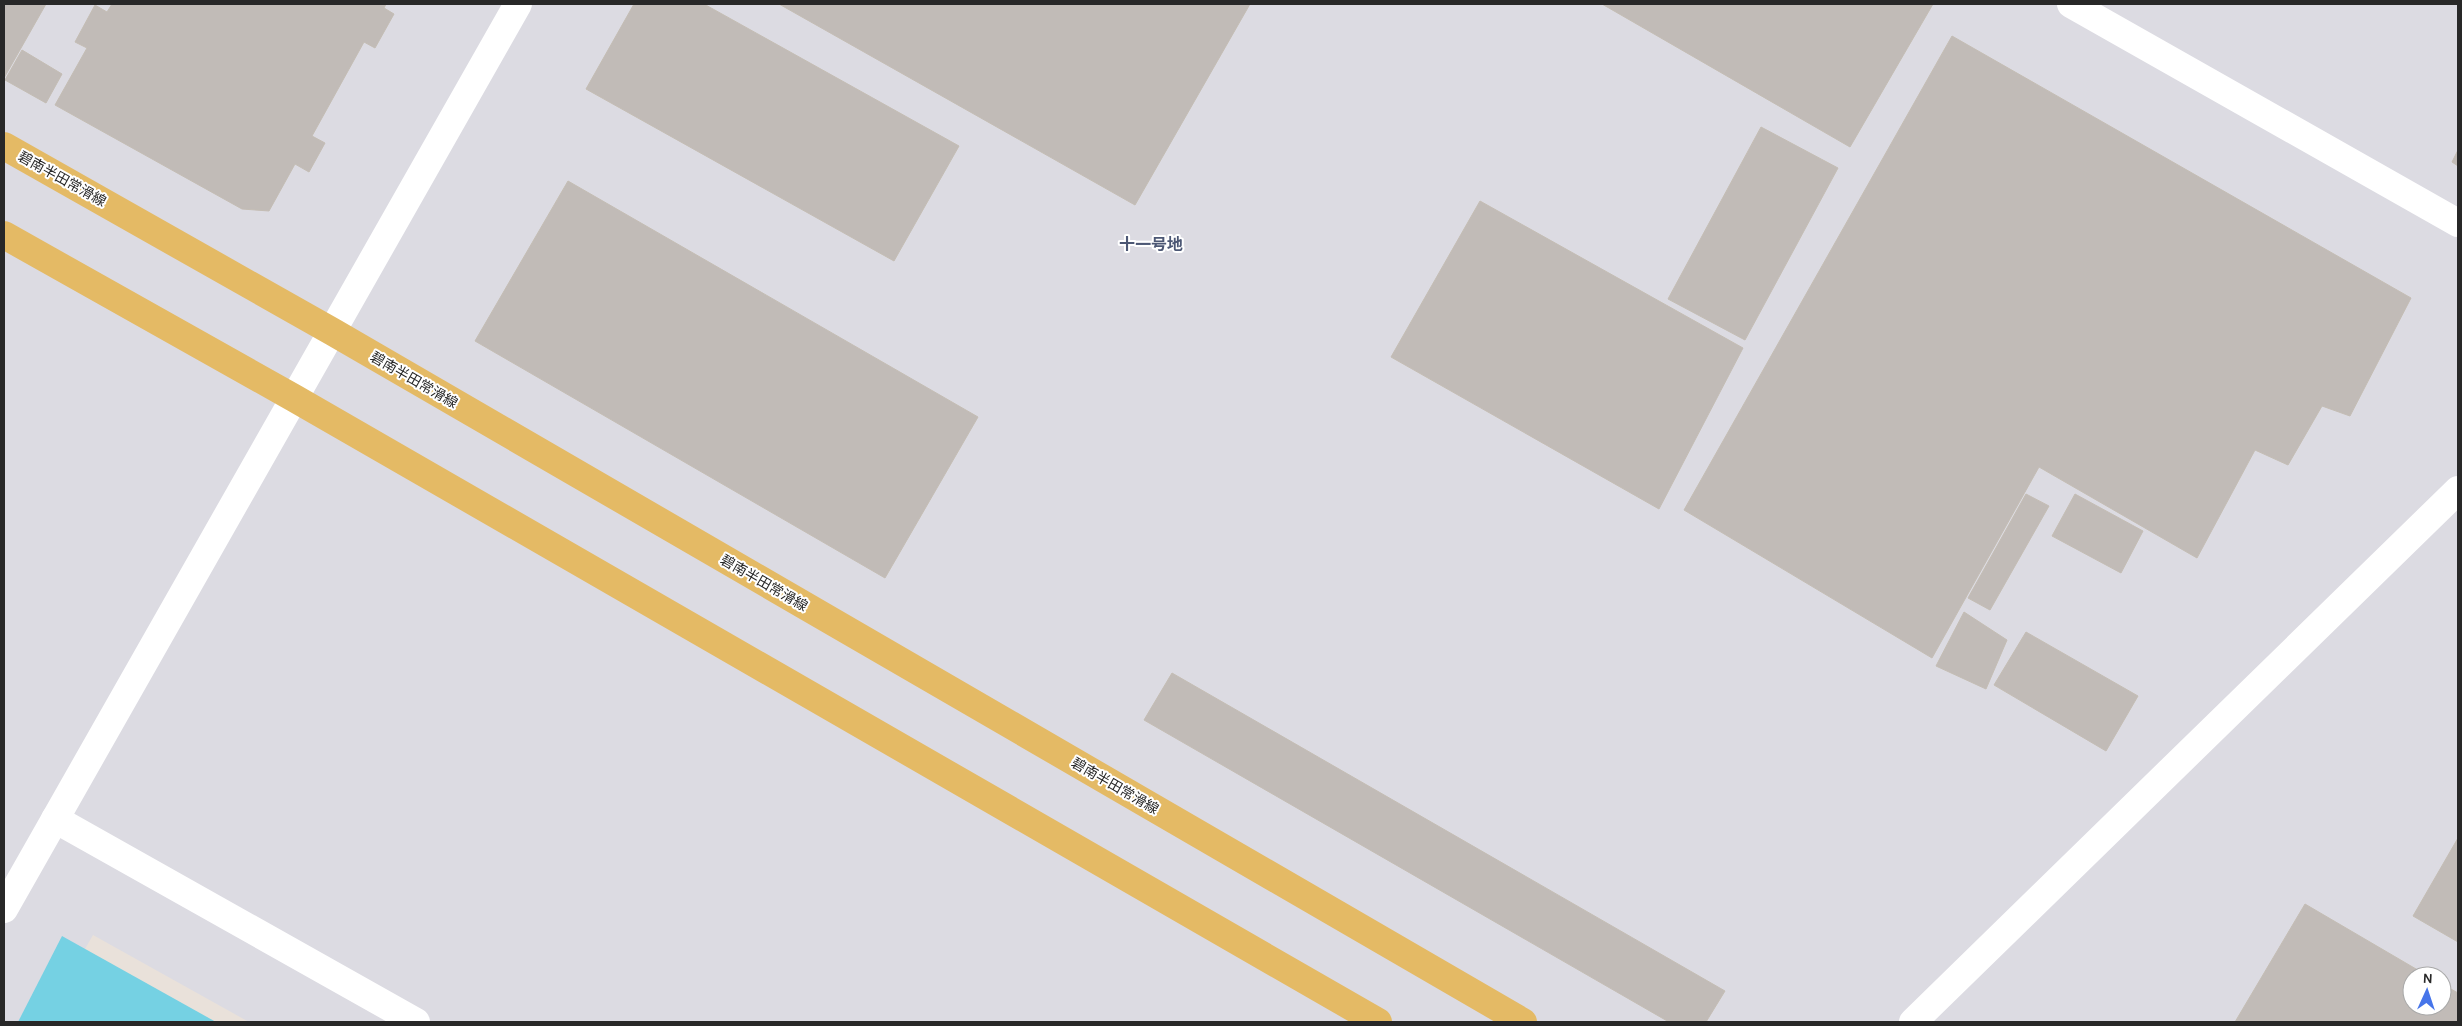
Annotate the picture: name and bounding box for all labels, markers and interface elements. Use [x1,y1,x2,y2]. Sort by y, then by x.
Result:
street label: 碧南半田常滑線 [15,148,109,210]
district label: 十一号地 [1119,235,1183,254]
street label: 碧南半田常滑線 [367,348,461,412]
street label: 碧南半田常滑線 [717,551,811,615]
street label: 碧南半田常滑線 [1068,754,1162,818]
north arrow [2402,966,2452,1016]
text: N [2422,970,2433,987]

